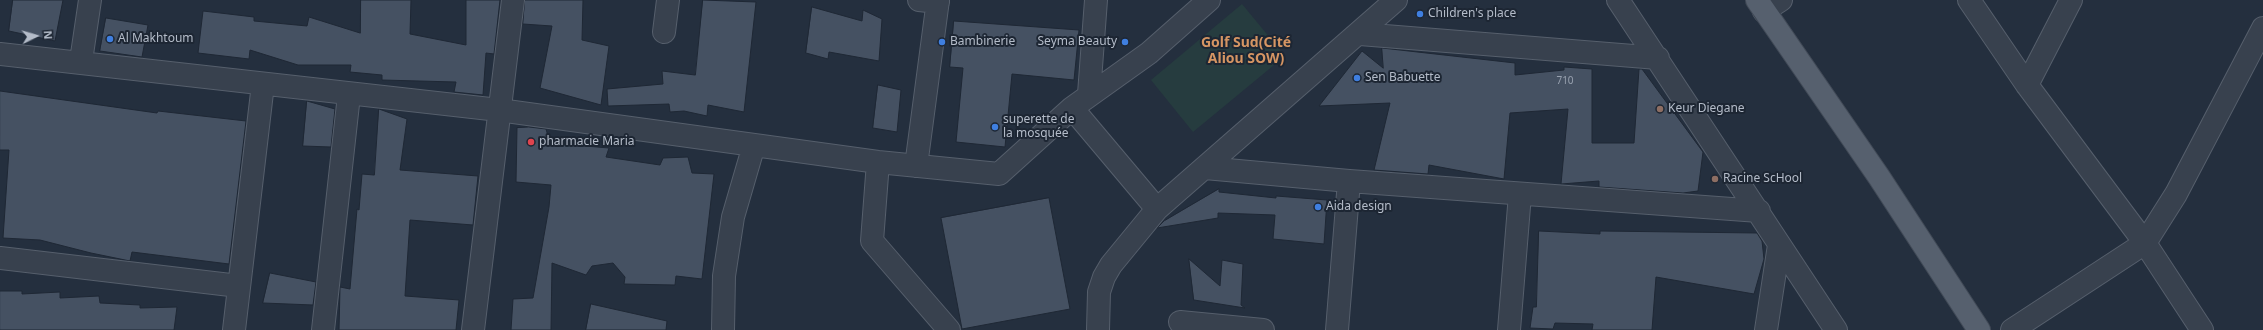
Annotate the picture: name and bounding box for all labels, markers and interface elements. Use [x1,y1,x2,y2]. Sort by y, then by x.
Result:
place label: Children's place [1428,7,1516,21]
marker: Children's place [1415,9,1425,19]
north arrow [16,16,56,56]
text: N [41,30,56,40]
place label: Al Makhtoum [118,32,194,46]
marker: Al Makhtoum [105,34,115,44]
place label: Bambinerie [950,35,1015,49]
place label: Seyma Beauty [1038,35,1117,49]
district label: Golf Sud(Cité Aliou SOW) [1201,35,1291,68]
marker: Bambinerie [937,37,947,47]
marker: Seyma Beauty [1120,37,1130,47]
place label: Sen Babuette [1365,71,1440,85]
marker: Sen Babuette [1352,73,1362,83]
house number: 710 [1556,75,1574,87]
place label: Keur Diegane [1668,102,1745,116]
marker: Keur Diegane [1655,104,1665,114]
place label: superette de la mosquée [1003,113,1074,141]
marker: superette de la mosquée [990,122,1000,132]
place label: pharmacie Maria [539,135,635,149]
marker: pharmacie Maria [526,137,536,147]
place label: Racine ScHool [1723,172,1802,186]
marker: Racine ScHool [1710,174,1720,184]
place label: Aida design [1326,200,1392,214]
marker: Aida design [1313,202,1323,212]

